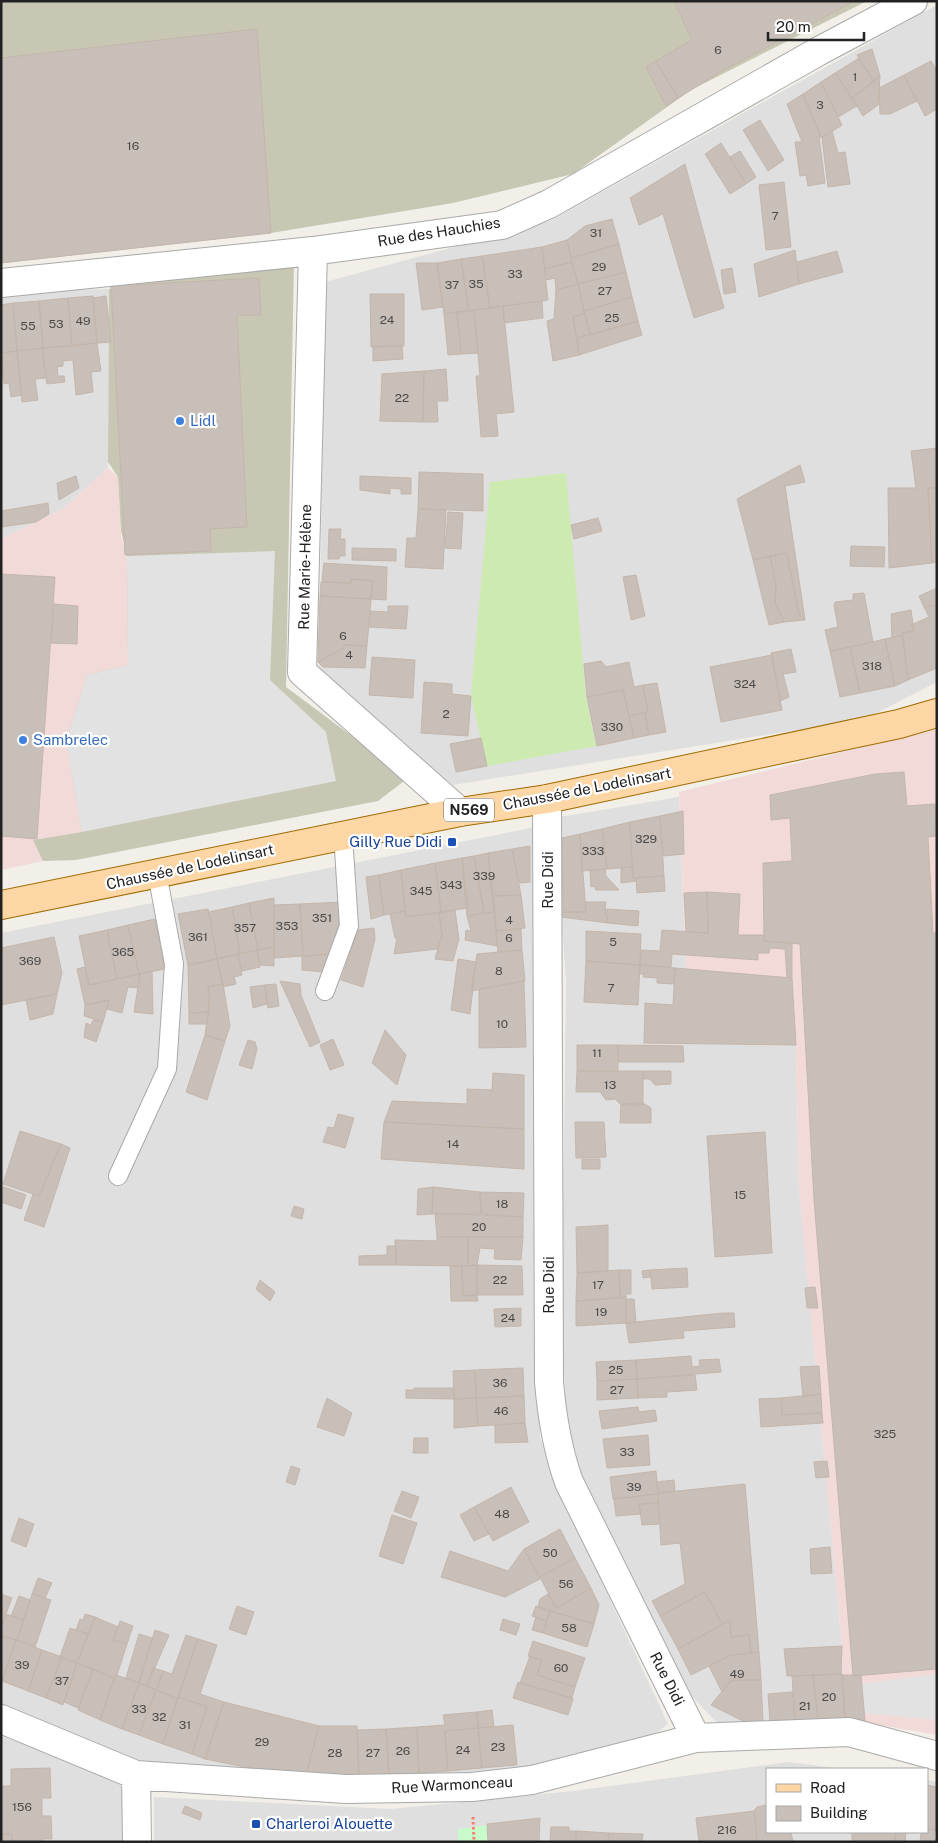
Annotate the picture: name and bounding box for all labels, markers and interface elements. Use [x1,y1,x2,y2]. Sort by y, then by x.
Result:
scale bar [768,10,864,42]
text: 20 m [776,18,811,35]
house number: 6 [714,43,722,57]
house number: 1 [853,70,857,84]
house number: 3 [816,98,824,112]
house number: 16 [127,139,139,153]
house number: 7 [771,209,779,223]
street label: Rue des Hauchies [376,213,502,250]
house number: 31 [590,226,602,240]
house number: 29 [592,260,606,274]
house number: 33 [507,267,523,281]
house number: 35 [468,277,484,291]
house number: 37 [445,278,459,292]
house number: 27 [598,284,612,298]
house number: 25 [605,311,620,325]
house number: 24 [380,313,395,327]
house number: 49 [75,314,91,328]
house number: 53 [48,317,64,331]
house number: 55 [20,319,36,333]
house number: 22 [395,391,409,405]
place label: Lidl [190,412,216,429]
marker: Lidl [174,415,186,427]
street label: Rue Marie-Hélène [295,504,314,630]
house number: 6 [339,629,347,643]
house number: 4 [345,648,353,662]
house number: 318 [862,659,882,673]
house number: 324 [734,677,757,691]
house number: 2 [442,707,450,721]
house number: 330 [601,720,623,734]
place label: Sambrelec [33,731,108,748]
marker: Sambrelec [17,734,29,746]
street label: Chaussée de Lodelinsart [501,764,673,813]
road number: N569 [444,798,494,822]
house number: 329 [635,832,657,846]
place label: Gilly Rue Didi [349,833,442,850]
marker: Gilly Rue Didi [446,836,458,848]
street label: Chaussée de Lodelinsart [104,840,275,893]
house number: 333 [582,844,604,858]
street label: Rue Didi [539,851,556,909]
house number: 339 [473,869,495,883]
house number: 343 [440,878,462,892]
house number: 345 [410,884,433,898]
house number: 351 [312,911,332,925]
house number: 4 [505,913,513,927]
house number: 353 [276,919,298,933]
house number: 357 [234,921,256,935]
house number: 361 [188,930,208,944]
house number: 6 [505,931,513,945]
house number: 5 [609,935,617,949]
house number: 365 [112,945,135,959]
house number: 369 [19,954,41,968]
house number: 8 [495,964,503,978]
house number: 7 [607,981,615,995]
house number: 10 [496,1017,508,1031]
house number: 11 [592,1046,602,1060]
house number: 13 [604,1078,616,1092]
house number: 14 [447,1137,460,1151]
house number: 15 [734,1188,747,1202]
house number: 18 [496,1197,509,1211]
house number: 20 [472,1220,486,1234]
street label: Rue Didi [540,1256,557,1314]
house number: 22 [493,1273,507,1287]
house number: 17 [592,1278,604,1292]
house number: 19 [595,1305,607,1319]
house number: 24 [501,1311,516,1325]
house number: 25 [609,1363,624,1377]
house number: 36 [493,1376,507,1390]
house number: 27 [610,1383,624,1397]
house number: 46 [493,1404,509,1418]
house number: 325 [874,1427,897,1441]
house number: 33 [619,1445,635,1459]
house number: 39 [627,1480,641,1494]
house number: 48 [494,1507,510,1521]
house number: 50 [542,1546,558,1560]
house number: 56 [558,1577,574,1591]
house number: 58 [561,1621,577,1635]
street label: Rue Didi [647,1649,688,1708]
house number: 39 [15,1658,29,1672]
house number: 60 [554,1661,568,1675]
house number: 49 [729,1667,745,1681]
house number: 37 [55,1674,69,1688]
house number: 20 [822,1690,836,1704]
house number: 21 [799,1699,811,1713]
house number: 33 [131,1702,147,1716]
house number: 32 [152,1710,166,1724]
house number: 31 [179,1718,191,1732]
house number: 29 [255,1735,269,1749]
house number: 23 [491,1740,505,1754]
house number: 24 [456,1743,471,1757]
house number: 26 [396,1744,410,1758]
house number: 28 [328,1746,343,1760]
house number: 27 [366,1746,380,1760]
legend [766,1768,928,1833]
street label: Rue Warmonceau [391,1773,513,1796]
text: Road [810,1779,846,1796]
house number: 156 [12,1800,32,1814]
text: Building [810,1804,868,1821]
place label: Charleroi Alouette [266,1815,393,1832]
marker: Charleroi Alouette [250,1818,262,1830]
house number: 216 [717,1823,737,1837]

